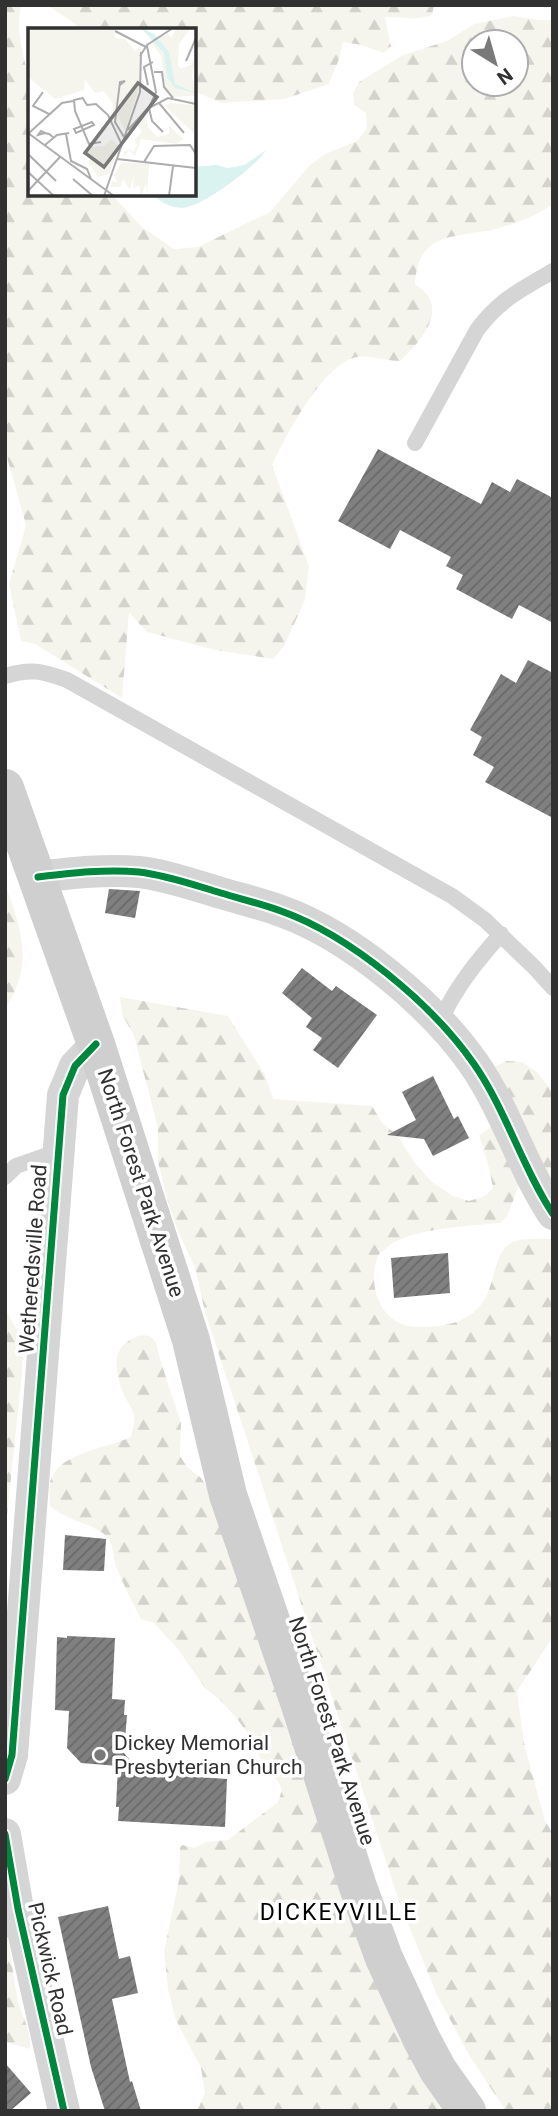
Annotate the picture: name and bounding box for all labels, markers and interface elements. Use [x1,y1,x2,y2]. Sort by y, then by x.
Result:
inset map [28,28,196,196]
north arrow [460,28,530,98]
text: N [493,63,517,89]
street label: North Forest Park Avenue [93,1066,189,1300]
street label: Wetheredsville Road [14,1164,52,1354]
street label: North Forest Park Avenue [284,1614,380,1848]
place label: Dickey Memorial Presbyterian Church [114,1731,303,1779]
marker: Dickey Memorial Presbyterian Church [92,1747,108,1763]
district label: DICKEYVILLE [260,1899,418,1926]
street label: Pickwick Road [23,1900,77,2038]

